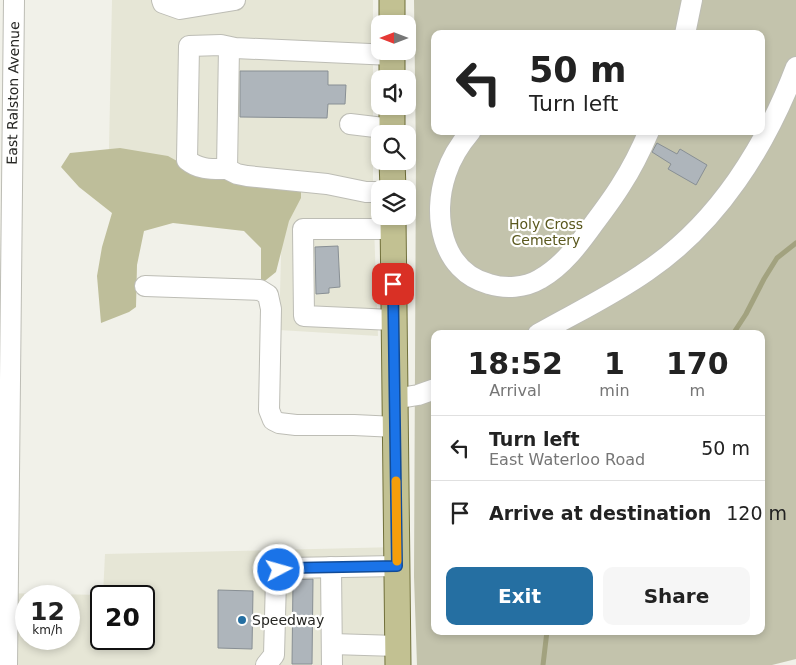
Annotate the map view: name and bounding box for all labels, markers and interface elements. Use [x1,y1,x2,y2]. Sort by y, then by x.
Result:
north arrow [371,15,416,60]
map controls [371,15,416,225]
street label: East Ralston Avenue [4,21,22,165]
icon: left [446,50,511,115]
text: 50 m [529,50,626,90]
button: sound [371,70,416,115]
text: Turn left [529,91,618,116]
button: search [371,125,416,170]
button: layers [371,180,416,225]
park label: Holy Cross Cemetery [509,216,583,248]
pin [372,263,414,305]
icon: arrive [379,270,407,298]
text: 18:52 [467,346,563,381]
text: 1 [604,346,625,381]
text: 170 [666,346,729,381]
text: Arrival [489,381,541,400]
text: min [599,381,630,400]
text: m [689,381,705,400]
text: Turn left [489,428,580,450]
icon: left [446,434,474,462]
text: 50 m [701,437,750,459]
text: East Waterloo Road [489,450,645,469]
icon: arrive [446,499,474,527]
text: Arrive at destination [489,502,711,524]
text: 120 m [726,502,787,524]
position arrow [252,543,304,595]
button: Exit [446,567,593,625]
button: Share [603,567,750,625]
speed limit sign: 20 [90,585,155,650]
text: 12 [30,597,65,626]
place label: Speedway [252,612,324,628]
marker: Speedway [236,614,248,626]
text: km/h [32,623,63,637]

